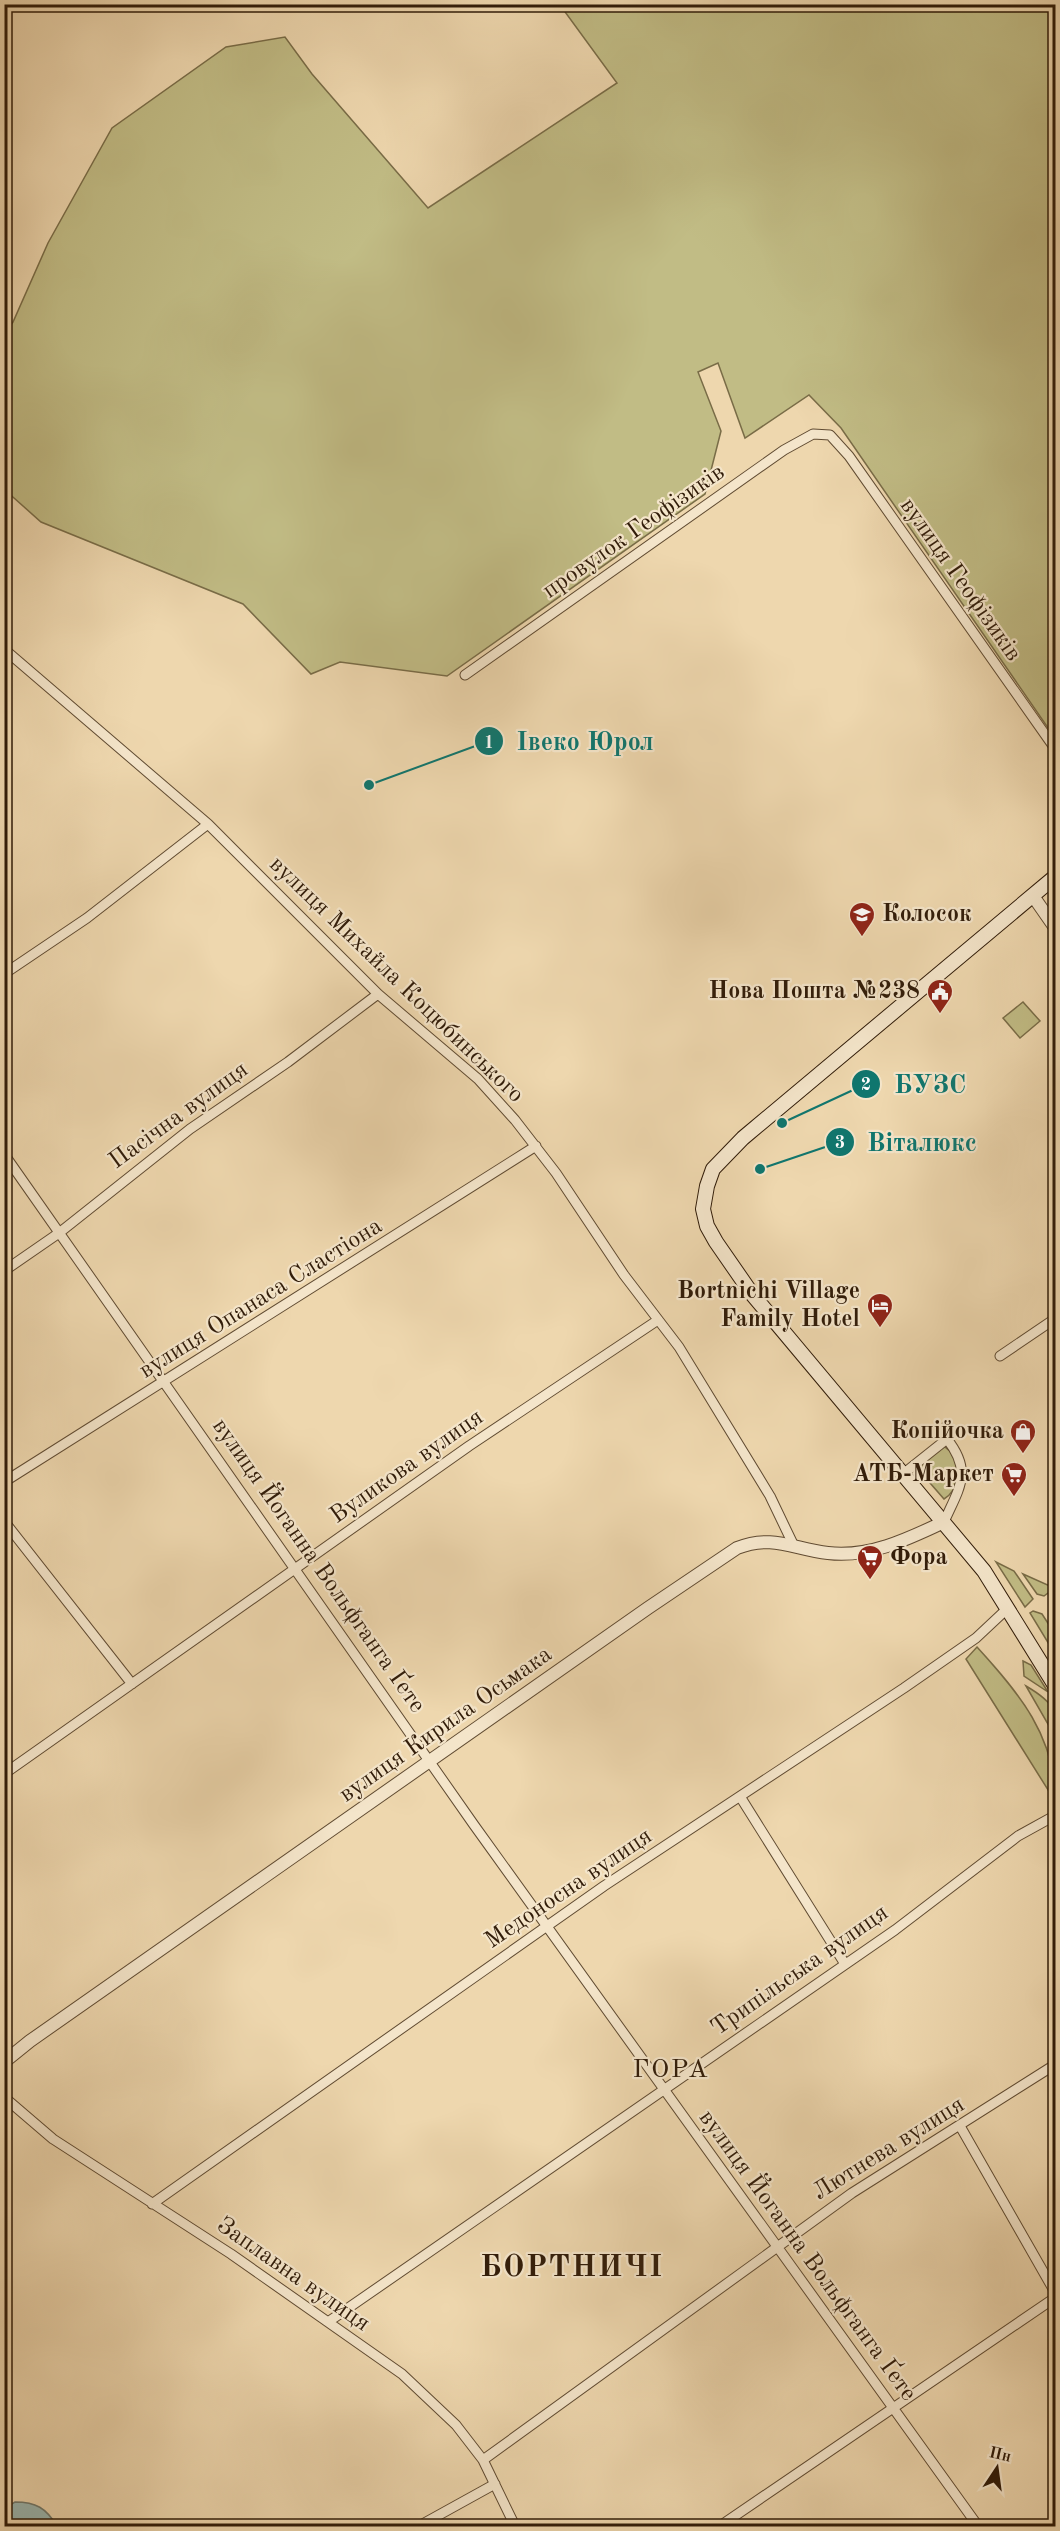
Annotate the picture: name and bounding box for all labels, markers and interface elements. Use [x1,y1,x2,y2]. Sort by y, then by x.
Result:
street label: провулок Геофізиків [539,460,729,604]
street label: вулиця Геофізиків [895,494,1025,666]
callout: Івеко Юрол [474,719,666,763]
text: Івеко Юрол [516,730,654,756]
text: 1 [484,734,494,752]
street label: вулиця Михайла Коцюбинського [264,852,528,1108]
school or university icon: Колосок [847,900,877,938]
place label: Колосок [882,903,972,927]
public building icon: Нова Пошта №238 [925,977,955,1015]
place label: Нова Пошта №238 [709,980,920,1004]
street label: Пасічна вулиця [105,1058,253,1174]
callout: БУЗС [851,1062,978,1106]
text: БУЗС [894,1073,966,1099]
text: 2 [861,1076,871,1094]
callout: Віталюкс [825,1120,989,1164]
text: Віталюкс [867,1131,977,1157]
text: 3 [835,1134,845,1152]
street label: вулиця Опанаса Сластіона [135,1214,387,1384]
place label: Bortnichi Village Family Hotel [677,1280,860,1332]
hotel icon: Bortnichi Village Family Hotel [865,1291,895,1329]
street label: Вуликова вулиця [326,1405,488,1529]
street label: вулиця Йоганна Вольфганга Ґете [207,1412,433,1717]
shop icon: Копійочка [1008,1417,1038,1455]
place label: Копійочка [890,1420,1004,1444]
supermarket icon: АТБ-Маркет [999,1460,1029,1498]
place label: АТБ-Маркет [852,1463,994,1487]
supermarket icon: Фора [855,1543,885,1581]
place label: Фора [890,1546,948,1570]
street label: вулиця Кирила Осьмака [335,1642,557,1808]
street label: Медоносна вулиця [481,1824,657,1954]
street label: Трипільська вулиця [707,1901,893,2041]
district label: ГОРА [633,2057,709,2083]
street label: Лютнева вулиця [809,2093,969,2205]
street label: вулиця Йоганна Вольфганга Ґете [694,2103,924,2406]
street label: Заплавна вулиця [212,2213,374,2337]
district label: БОРТНИЧІ [480,2253,664,2283]
north arrow [967,2438,1027,2498]
text: Пн [987,2445,1012,2466]

